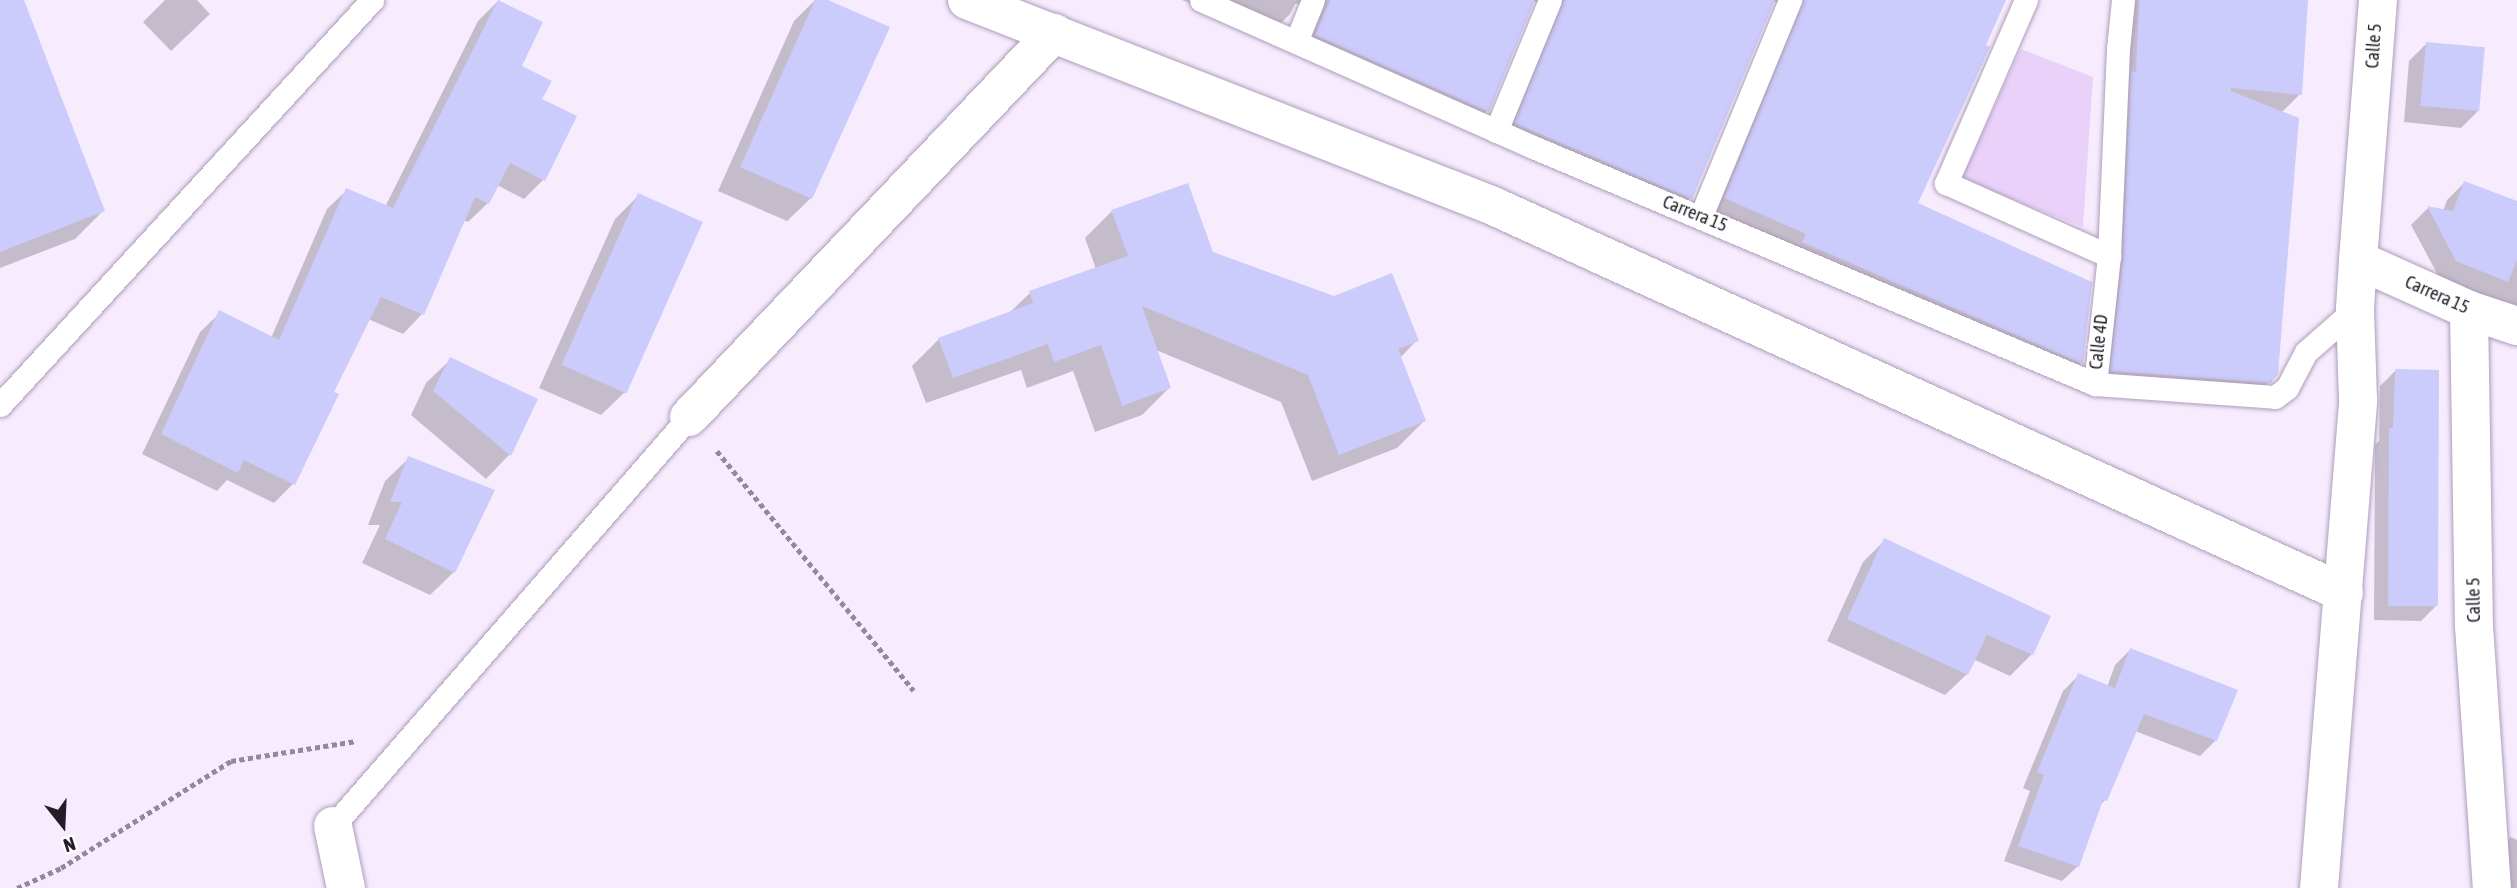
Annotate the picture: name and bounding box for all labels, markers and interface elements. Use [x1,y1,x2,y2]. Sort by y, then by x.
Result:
street label: Calle 5 [2362,23,2386,69]
street label: Carrera 15 [1659,191,1731,237]
street label: Carrera 15 [2402,271,2472,319]
street label: Calle 4D [2085,314,2113,370]
street label: Calle 5 [2463,577,2485,623]
north arrow [28,790,98,860]
text: N [61,833,78,857]

